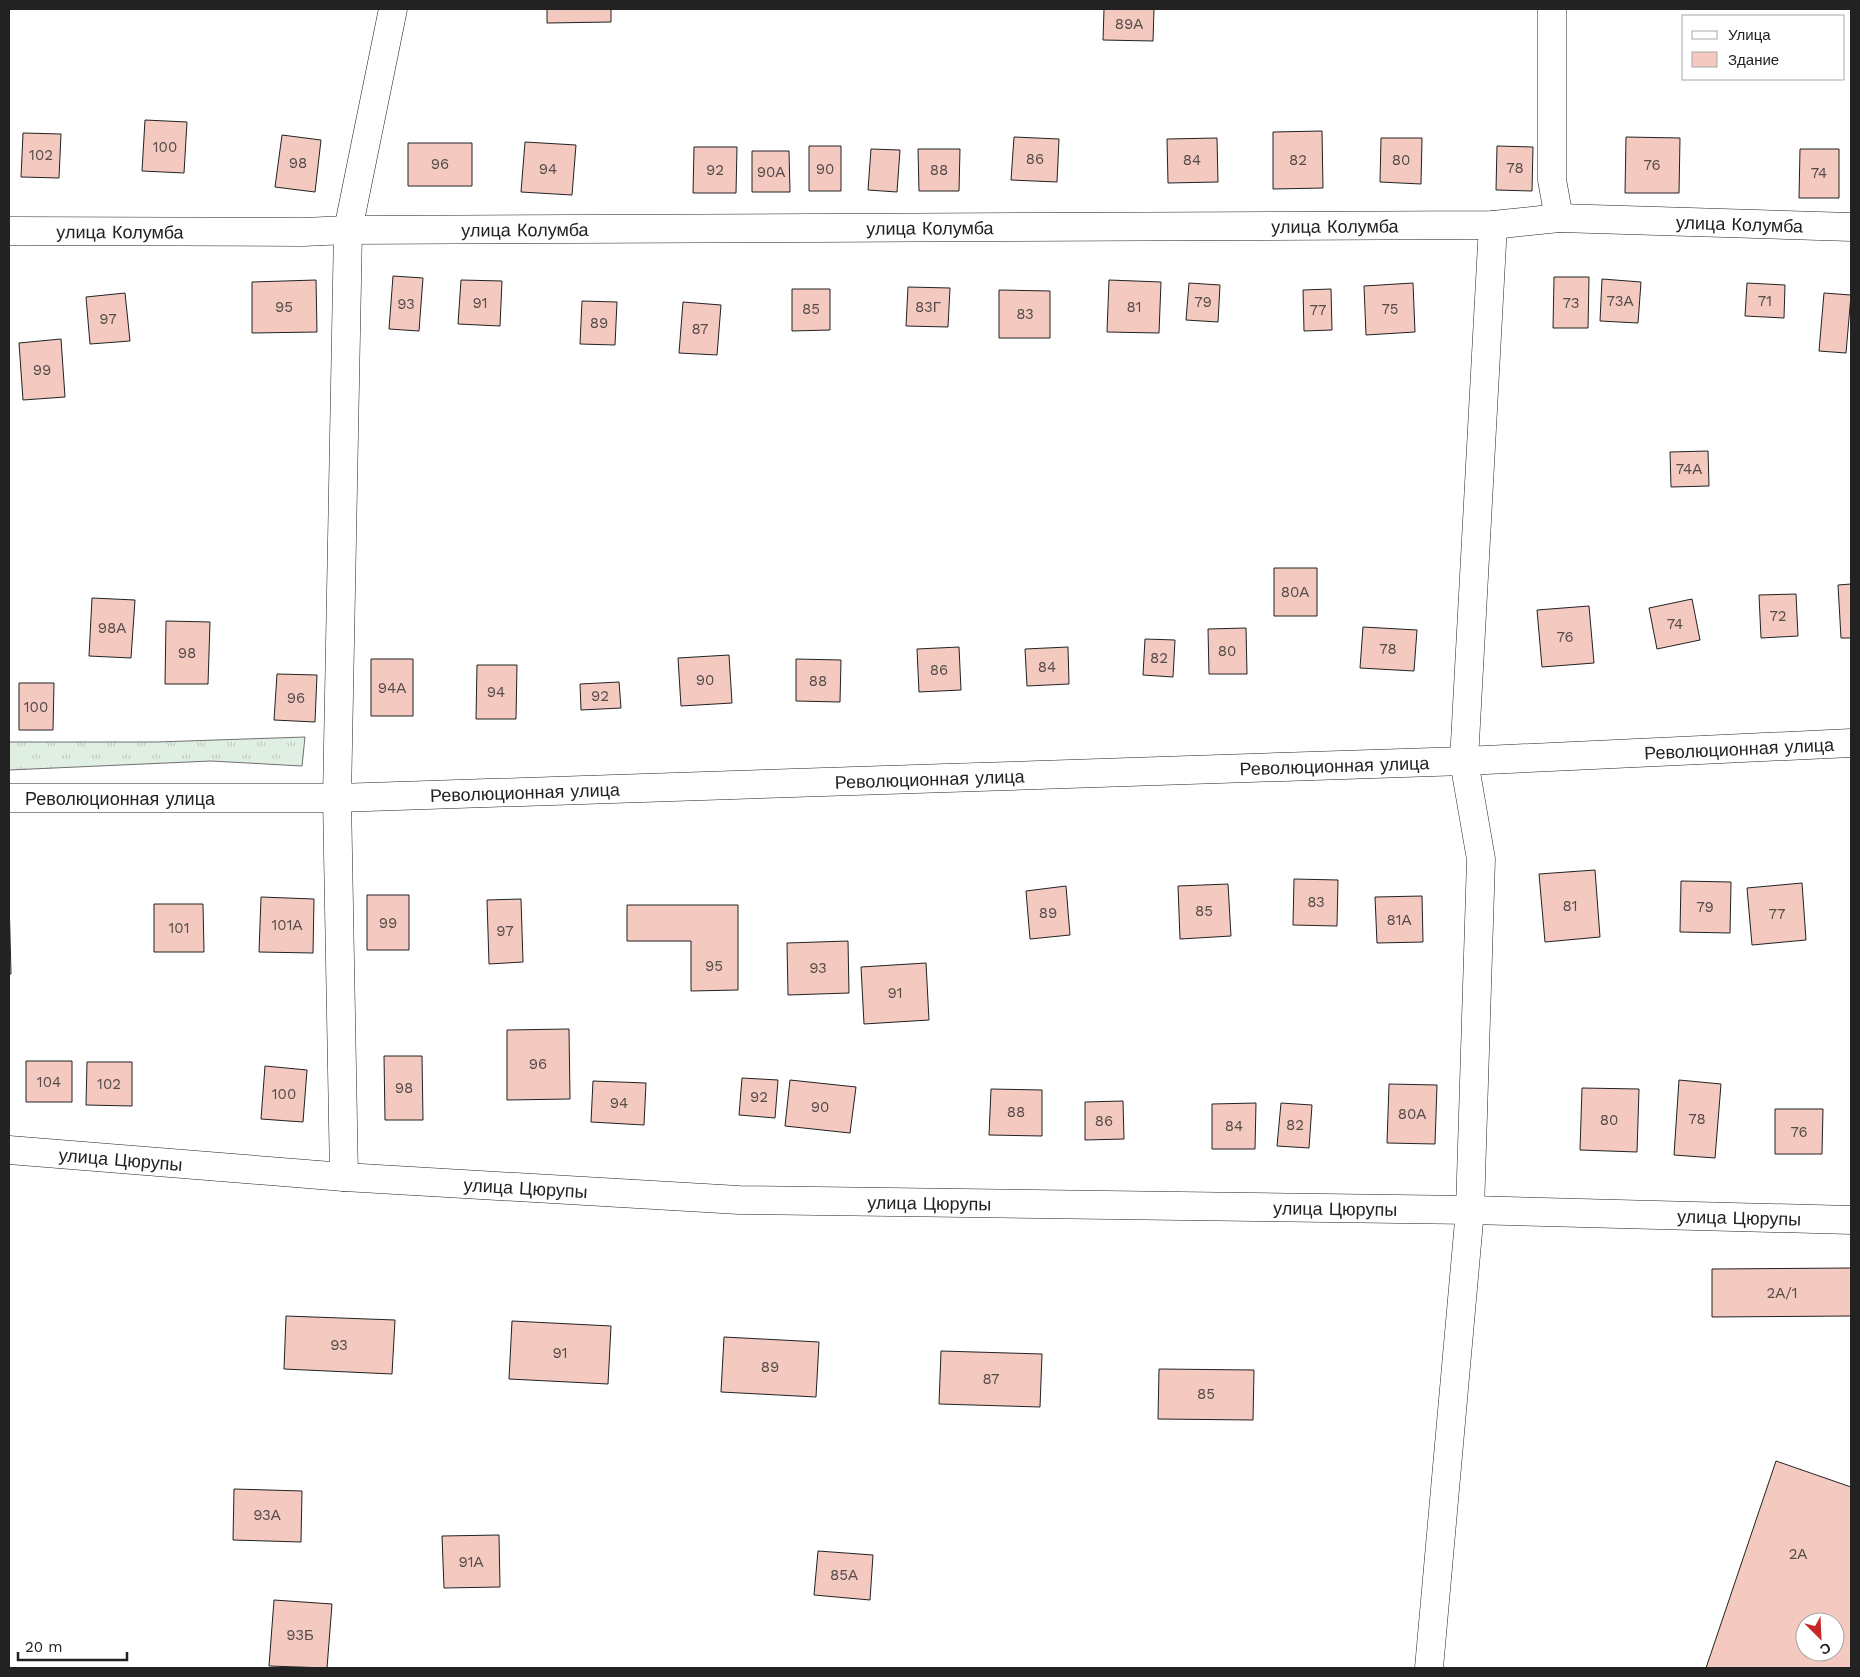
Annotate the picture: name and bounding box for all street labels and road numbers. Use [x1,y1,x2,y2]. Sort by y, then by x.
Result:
street label: улица Колумба [1676,211,1804,236]
street label: улица Колумба [1271,215,1400,236]
street label: улица Колумба [866,217,995,238]
street label: улица Колумба [461,218,590,240]
street label: улица Колумба [56,221,185,242]
street label: Революционная улица [1644,733,1835,763]
street label: Революционная улица [1239,752,1431,779]
street label: Революционная улица [834,765,1026,792]
street label: Революционная улица [430,778,621,805]
street label: Революционная улица [25,788,216,809]
street label: улица Цюрупы [58,1144,183,1174]
street label: улица Цюрупы [463,1173,588,1202]
street label: улица Цюрупы [867,1191,991,1214]
street label: улица Цюрупы [1273,1197,1397,1220]
street label: улица Цюрупы [1677,1205,1801,1229]

